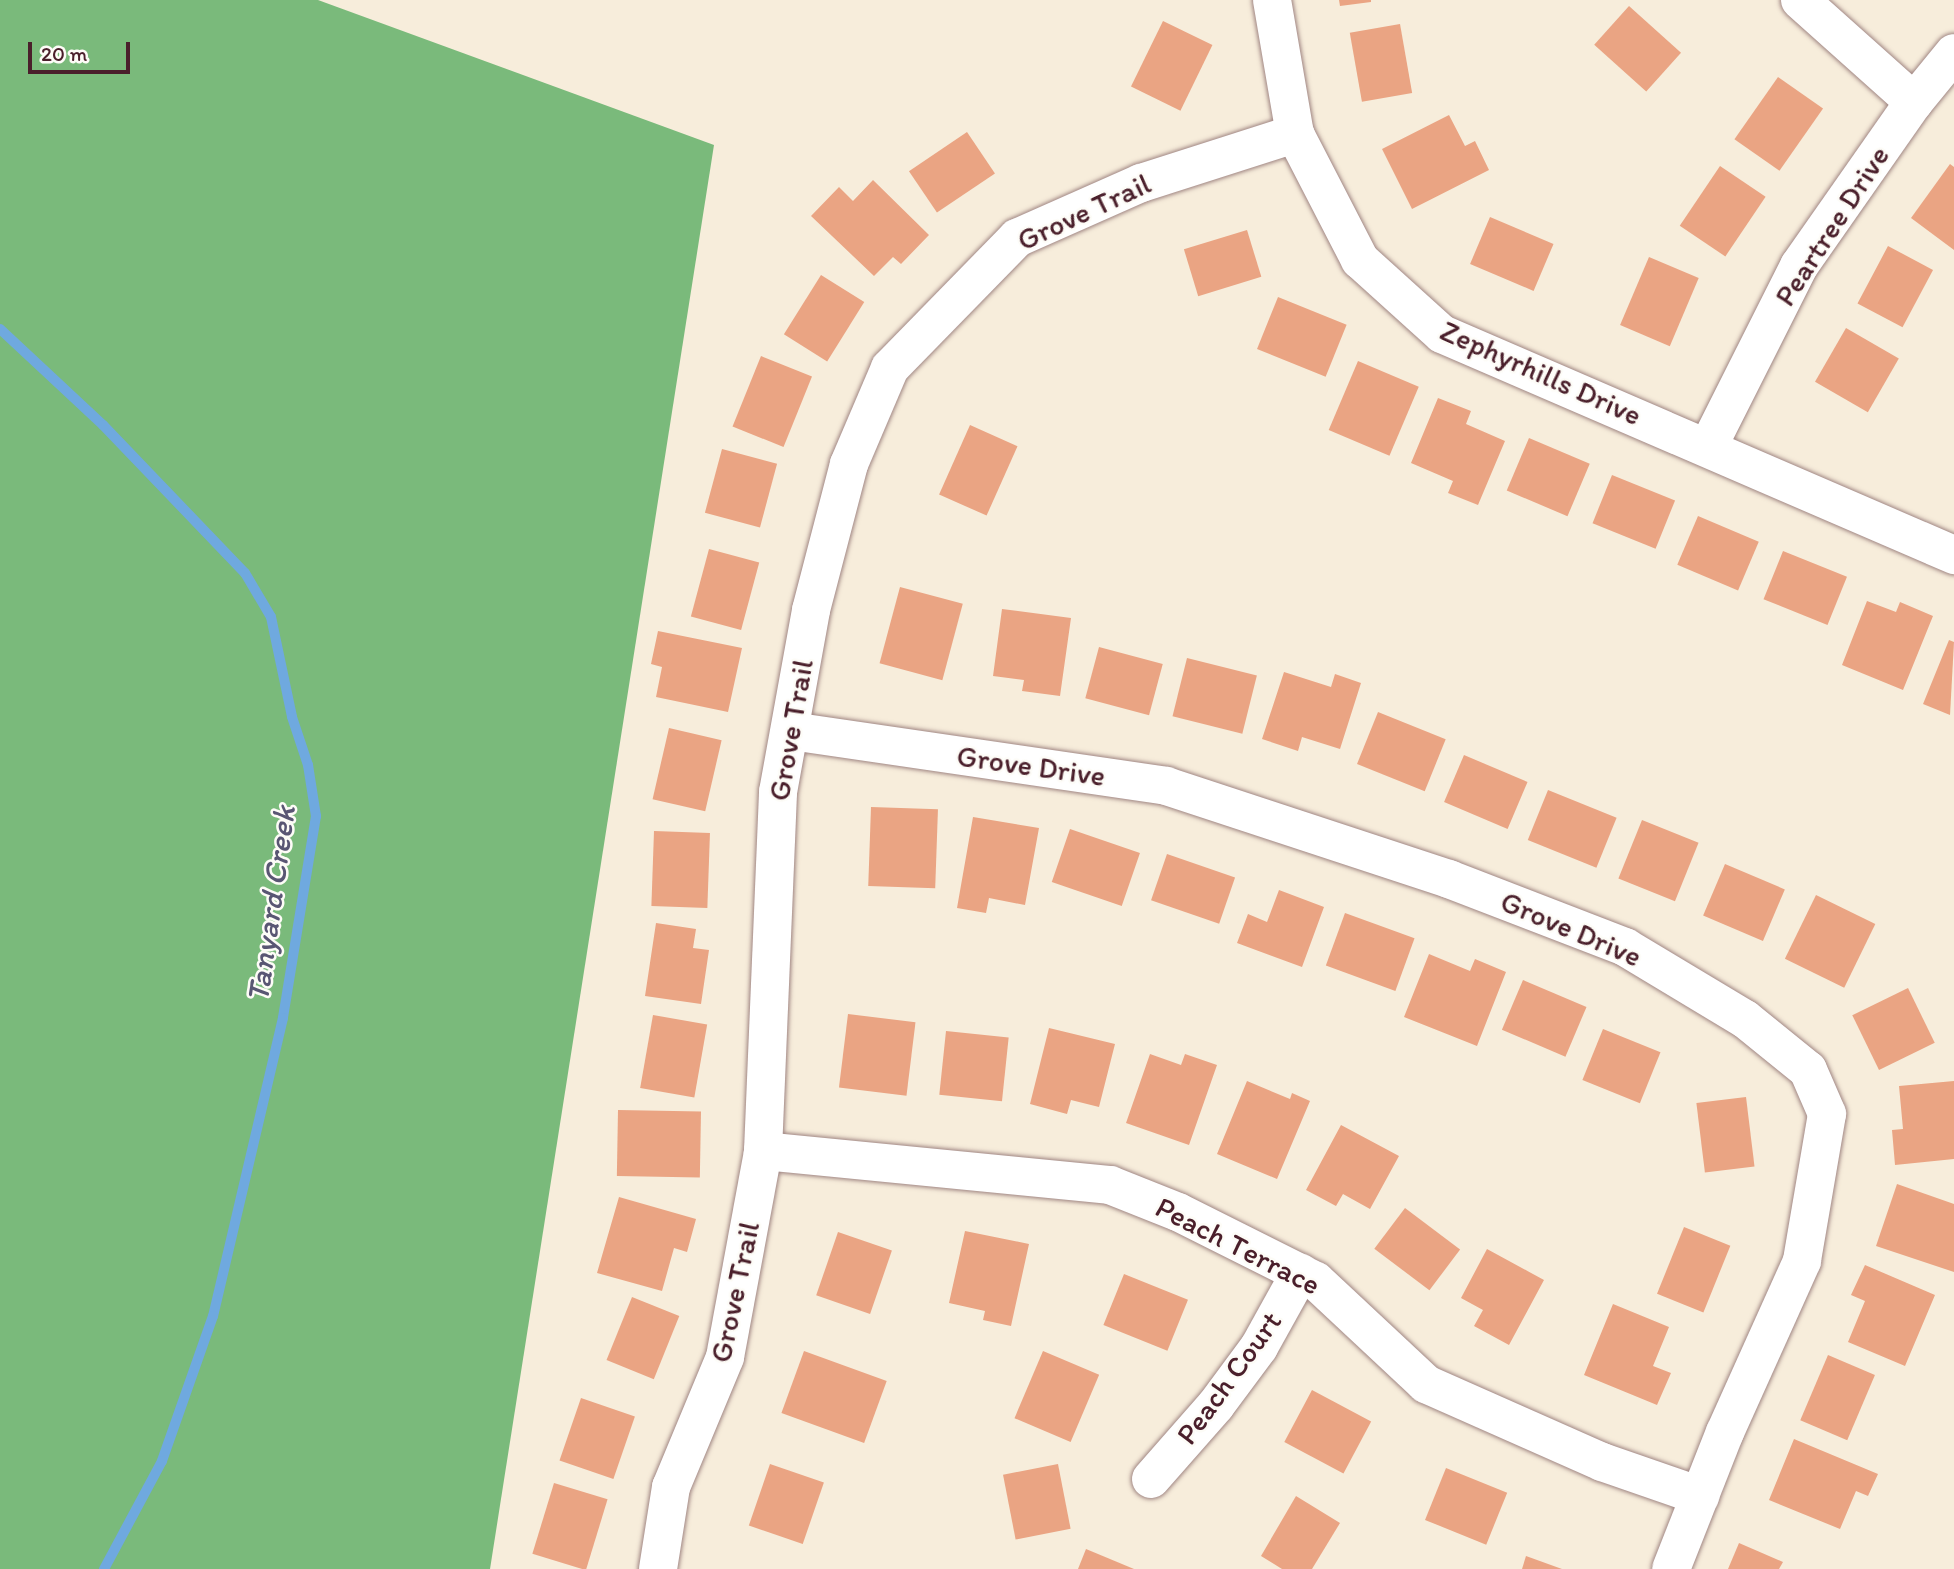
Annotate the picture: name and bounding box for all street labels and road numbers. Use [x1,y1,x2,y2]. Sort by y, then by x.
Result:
street label: Peartree Drive [1767,139,1897,313]
street label: Grove Trail [1012,166,1156,258]
street label: Zephyrhills Drive [1435,313,1647,433]
street label: Grove Trail [761,657,821,803]
street label: Grove Drive [954,738,1108,794]
street label: Grove Drive [1495,883,1647,975]
street label: Peach Terrace [1151,1190,1325,1302]
street label: Grove Trail [703,1219,767,1365]
street label: Peach Court [1169,1304,1289,1452]

